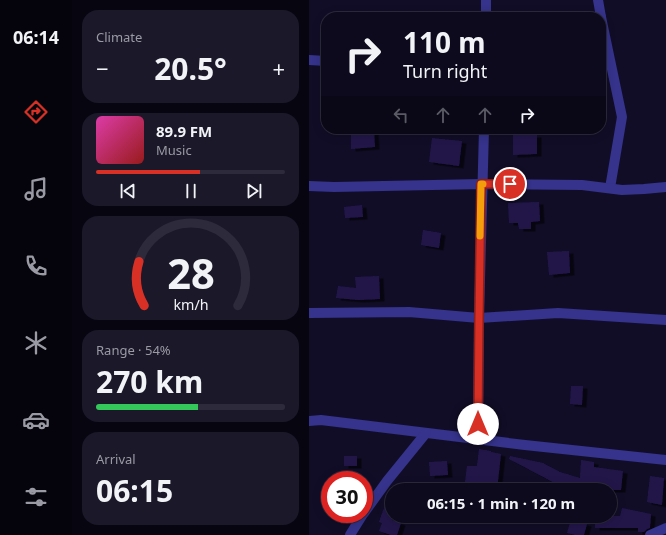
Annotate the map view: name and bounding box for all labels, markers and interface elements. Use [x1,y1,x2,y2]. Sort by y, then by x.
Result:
text: 110 m [403,23,486,61]
text: 06:14 [13,25,59,49]
text: Climate [96,28,142,46]
icon: right [337,28,389,80]
text: 20.5° [154,48,227,89]
text: − [96,53,109,83]
text: + [272,53,285,83]
text: Turn right [403,59,487,83]
icon: directions [22,98,50,126]
icon: left [390,104,412,126]
icon: ahead [432,104,454,126]
icon: ahead [474,104,496,126]
icon: right [516,104,538,126]
text: 89.9 FM [156,121,212,141]
text: Music [156,141,192,159]
pin [493,167,527,201]
icon: arrive [499,173,521,195]
icon: music [22,175,50,203]
icon: previous [117,180,139,202]
icon: pause [180,180,202,202]
icon: next [243,180,265,202]
text: 28 [167,244,214,300]
icon: phone [22,252,50,280]
text: km/h [173,294,208,313]
icon: climate [22,329,50,357]
text: Range · 54% [96,341,171,359]
text: 270 km [96,361,203,402]
position arrow [457,403,499,445]
icon: car [22,406,50,434]
text: Arrival [96,450,136,468]
text: 06:15 [96,470,173,511]
speed limit sign: 30 [321,471,373,523]
icon: filters [22,483,50,511]
text: 06:15 · 1 min · 120 m [427,493,575,513]

